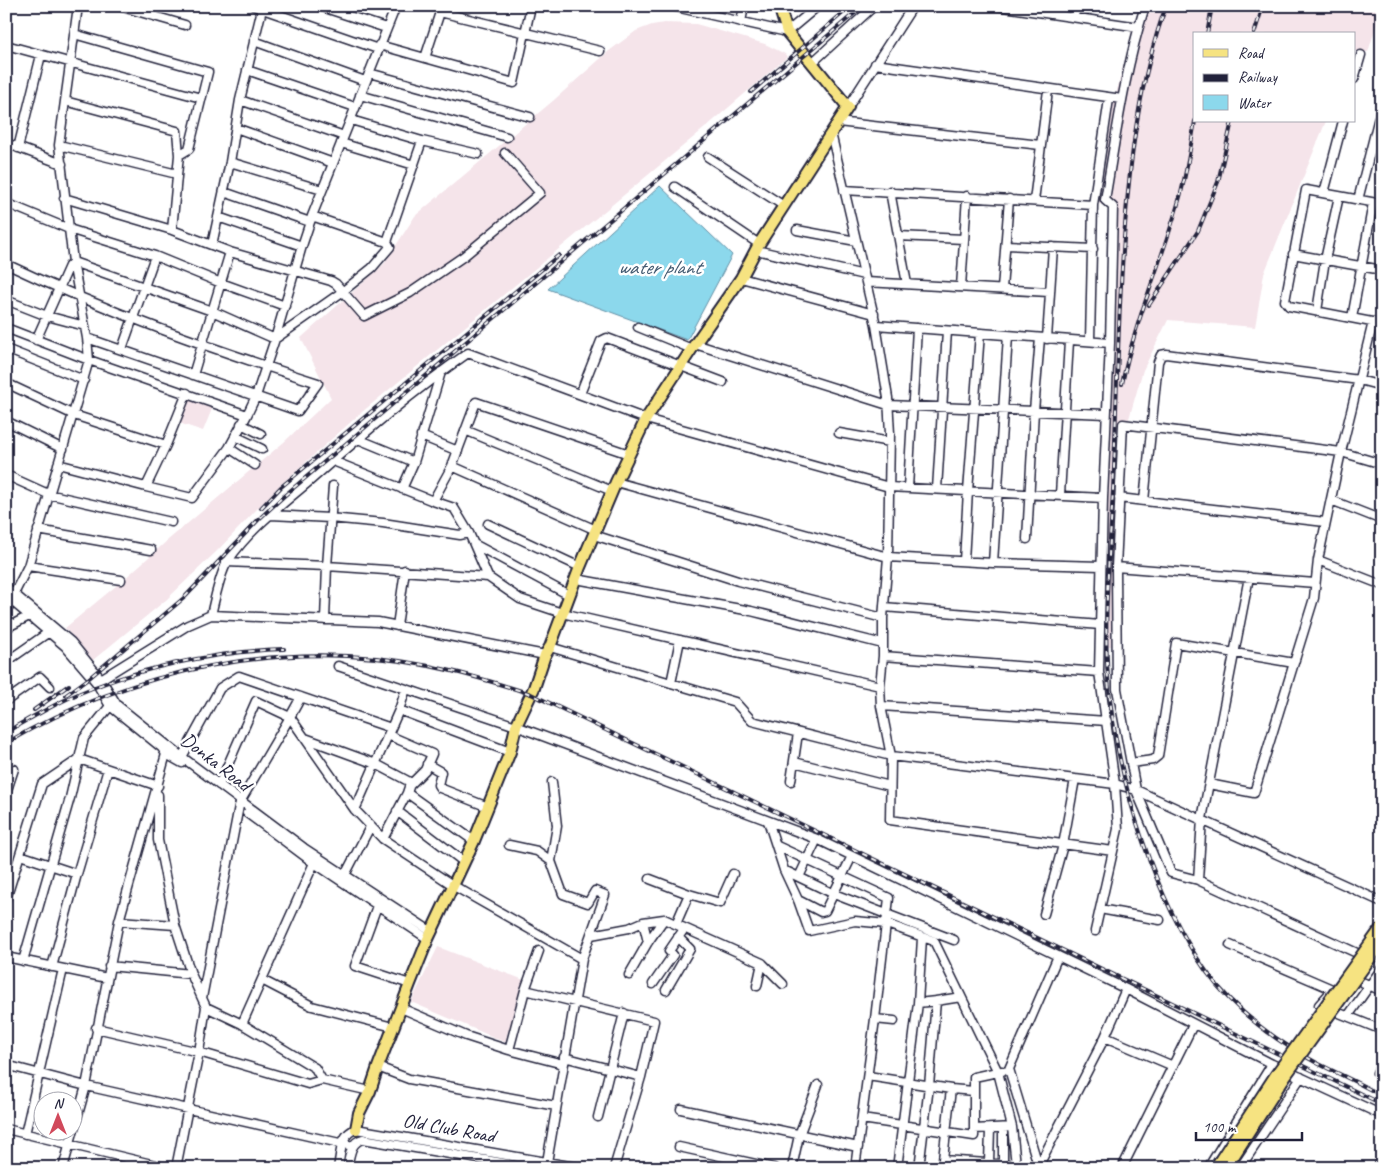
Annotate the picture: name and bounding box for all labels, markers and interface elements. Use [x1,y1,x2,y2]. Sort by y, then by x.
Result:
legend [1193,32,1356,122]
text: Road [1238,44,1265,63]
text: Railway [1238,68,1279,87]
text: Water [1238,94,1272,113]
water label: water plant [618,254,705,280]
street label: Donka Road [176,727,258,799]
north arrow [32,1092,82,1142]
text: N [54,1095,65,1112]
street label: Old Club Road [401,1108,500,1149]
scale bar [1196,1109,1302,1141]
text: 100 m [1203,1118,1237,1137]

